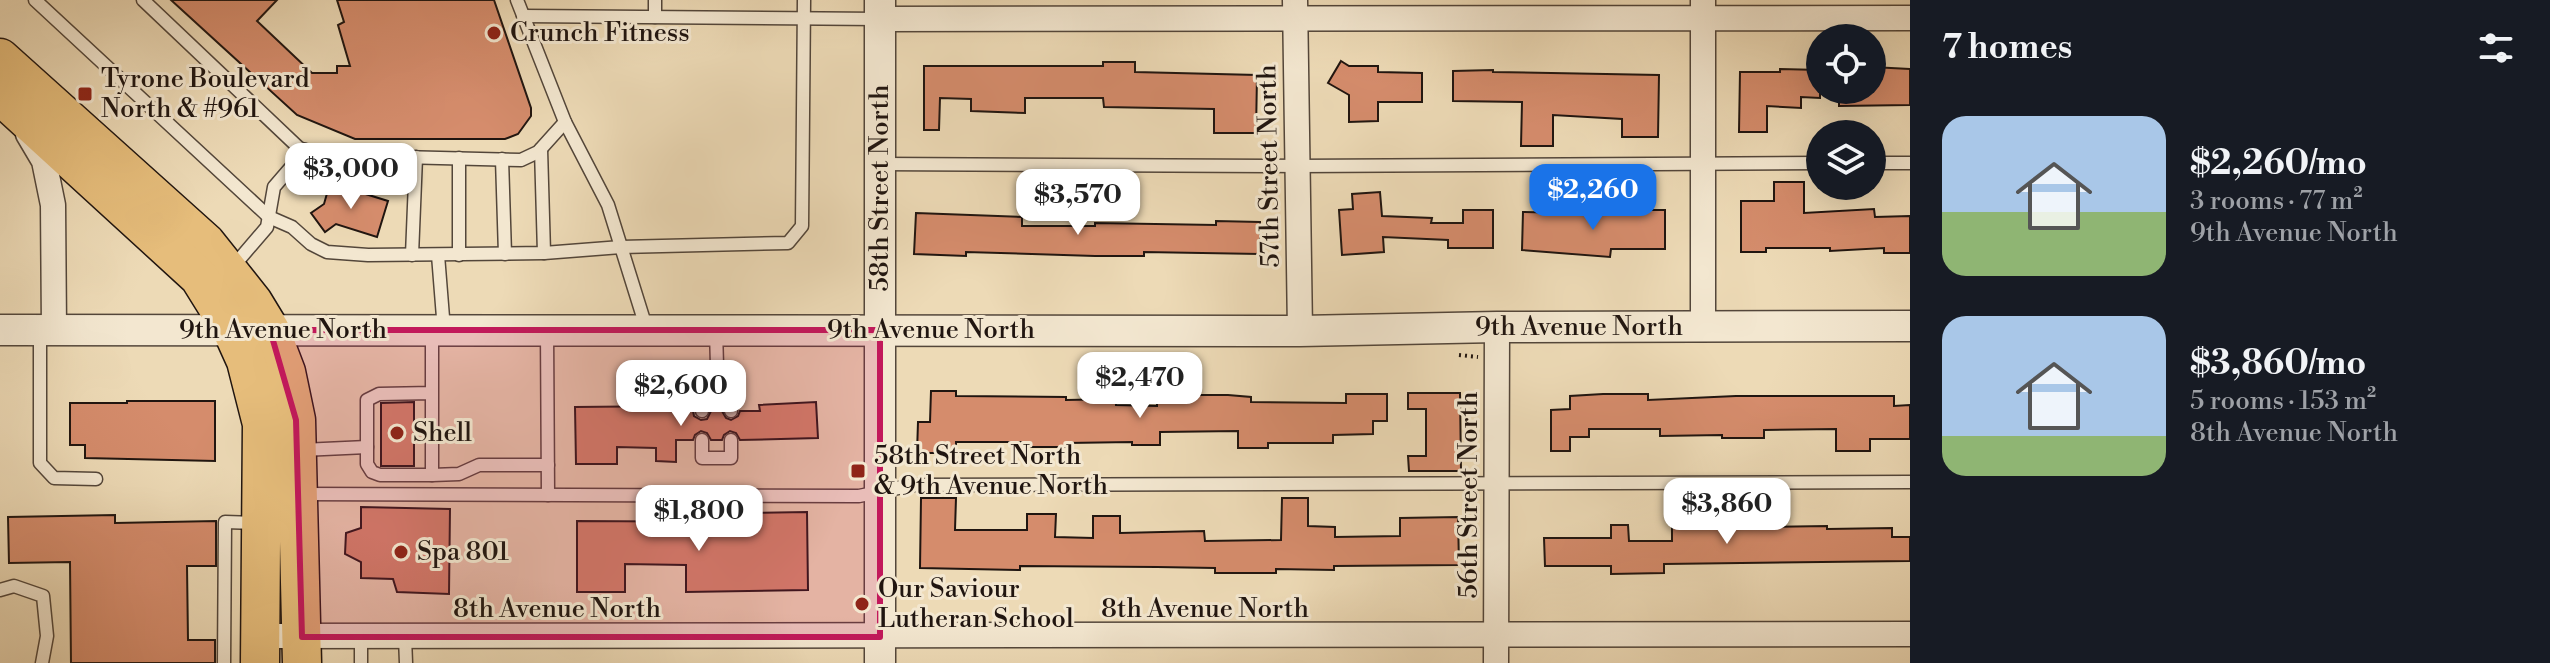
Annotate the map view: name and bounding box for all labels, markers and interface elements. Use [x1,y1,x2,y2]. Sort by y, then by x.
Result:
place label: Crunch Fitness [510,17,690,49]
marker: Crunch Fitness [485,24,503,42]
map controls [1806,24,1886,200]
button: locate [1806,24,1886,104]
icon: filters [2474,26,2518,70]
text: 7 homes [1942,27,2072,69]
place label: Tyrone Boulevard North & #961 [101,63,310,125]
street label: 57th Street North [1251,64,1287,268]
street label: 58th Street North [864,84,896,292]
marker: Tyrone Boulevard North & #961 [76,85,94,103]
button: layers [1806,120,1886,200]
pin: $3,000 [286,143,416,211]
text: $2,260/mo [2190,143,2367,185]
icon: home [2006,148,2102,244]
text: $3,000 [303,153,399,185]
pin: $2,260 [1528,164,1658,232]
pin: $3,570 [1013,169,1143,237]
text: $2,260 [1547,174,1639,206]
text: $3,570 [1034,179,1122,211]
text: 3 rooms · 77 m² [2190,185,2362,217]
text: 9th Avenue North [2190,217,2398,249]
street label: 9th Avenue North [1475,311,1683,343]
street label: 9th Avenue North [179,314,387,346]
street label: 9th Avenue North [827,314,1035,346]
text: $3,860/mo [2190,343,2366,385]
icon: home [2006,348,2102,444]
pin: $2,470 [1075,352,1205,420]
pin: $2,600 [616,360,746,428]
text: $2,470 [1095,362,1185,394]
text: $2,600 [634,370,728,402]
text: 5 rooms · 153 m² [2190,385,2376,417]
street label: 56th Street North [1453,391,1485,599]
place label: Shell [413,417,472,449]
text: 8th Avenue North [2190,417,2398,449]
marker: Shell [388,424,406,442]
place label: 58th Street North & 9th Avenue North [874,440,1108,502]
marker: 58th Street North & 9th Avenue North [849,462,867,480]
pin: $3,860 [1662,478,1792,546]
pin: $1,800 [634,485,764,553]
text: $3,860 [1682,488,1772,520]
text: $1,800 [654,495,744,527]
place label: Spa 801 [417,536,509,568]
marker: Spa 801 [392,543,410,561]
place label: Our Saviour Lutheran School [878,573,1074,635]
street label: 8th Avenue North [453,593,661,625]
street label: 8th Avenue North [1101,593,1309,625]
marker: Our Saviour Lutheran School [853,595,871,613]

